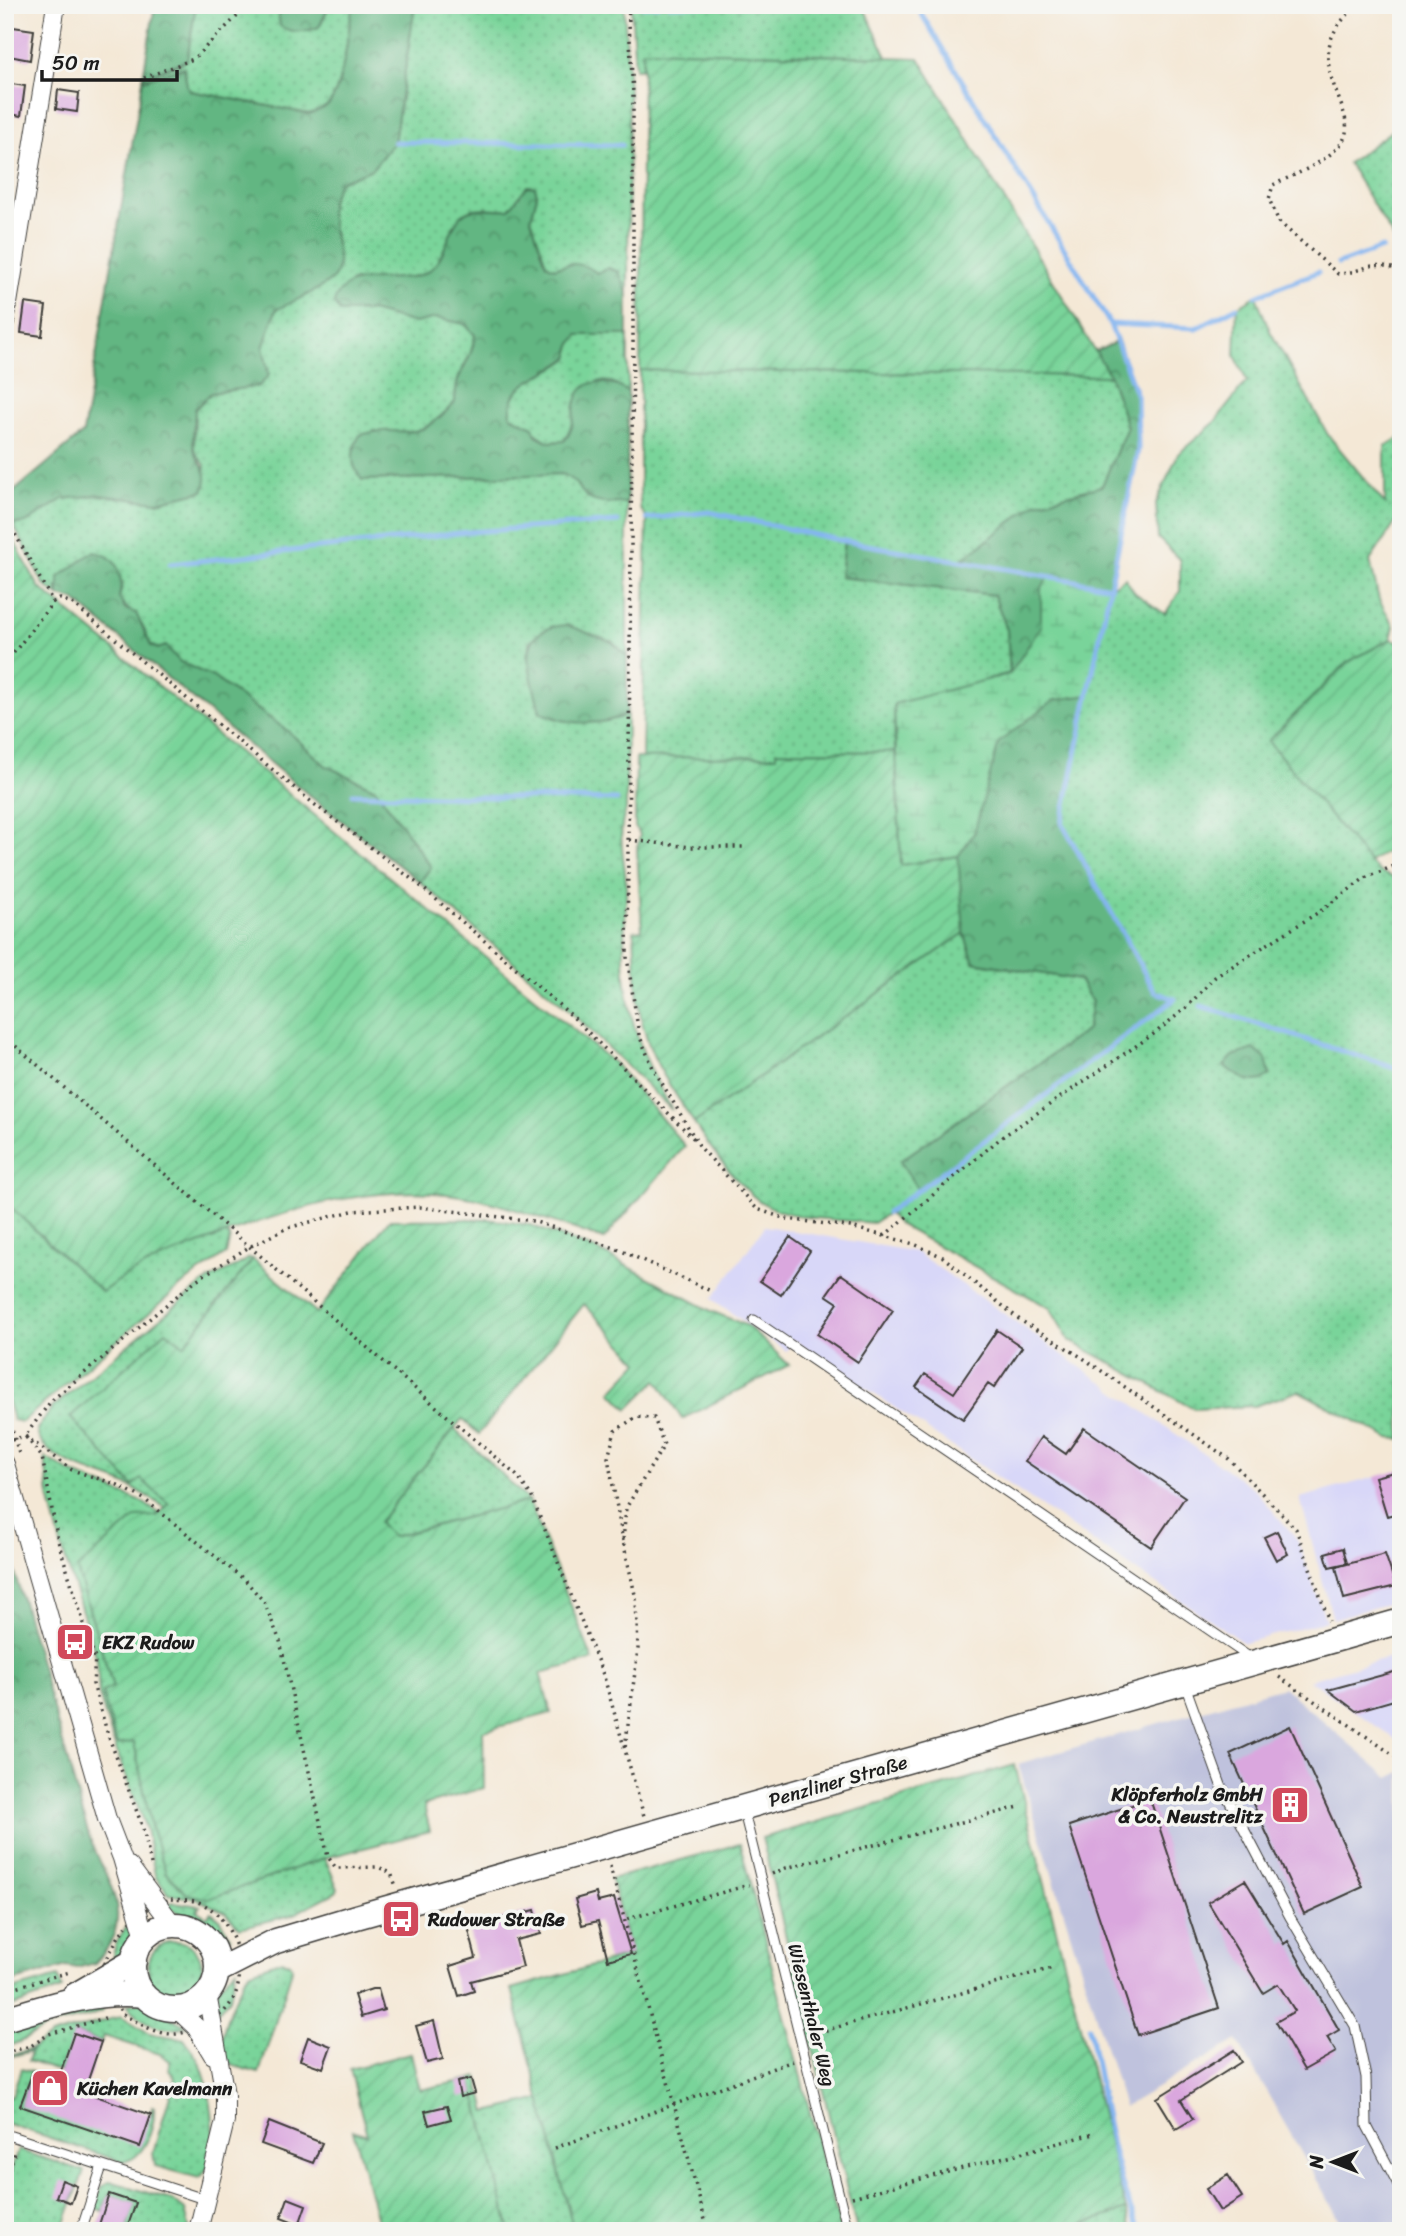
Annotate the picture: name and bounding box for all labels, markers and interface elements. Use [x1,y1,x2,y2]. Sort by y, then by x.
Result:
scale bar [42,38,177,82]
text: 50 m [52,44,100,82]
bus stop icon: EKZ Rudow [54,1621,96,1663]
place label: EKZ Rudow [102,1626,195,1659]
street label: Penzliner Straße [765,1745,912,1817]
place label: Klöpferholz GmbH & Co. Neustrelitz [1111,1778,1264,1833]
building icon: Klöpferholz GmbH & Co. Neustrelitz [1269,1784,1311,1826]
bus stop icon: Rudower Straße [380,1898,422,1940]
place label: Rudower Straße [427,1903,565,1936]
street label: Wiesenthaler Weg [778,1940,846,2090]
shop icon: Küchen Kavelmann [29,2067,71,2109]
place label: Küchen Kavelmann [76,2072,233,2105]
north arrow [1298,2128,1368,2198]
text: N [1300,2155,1333,2170]

